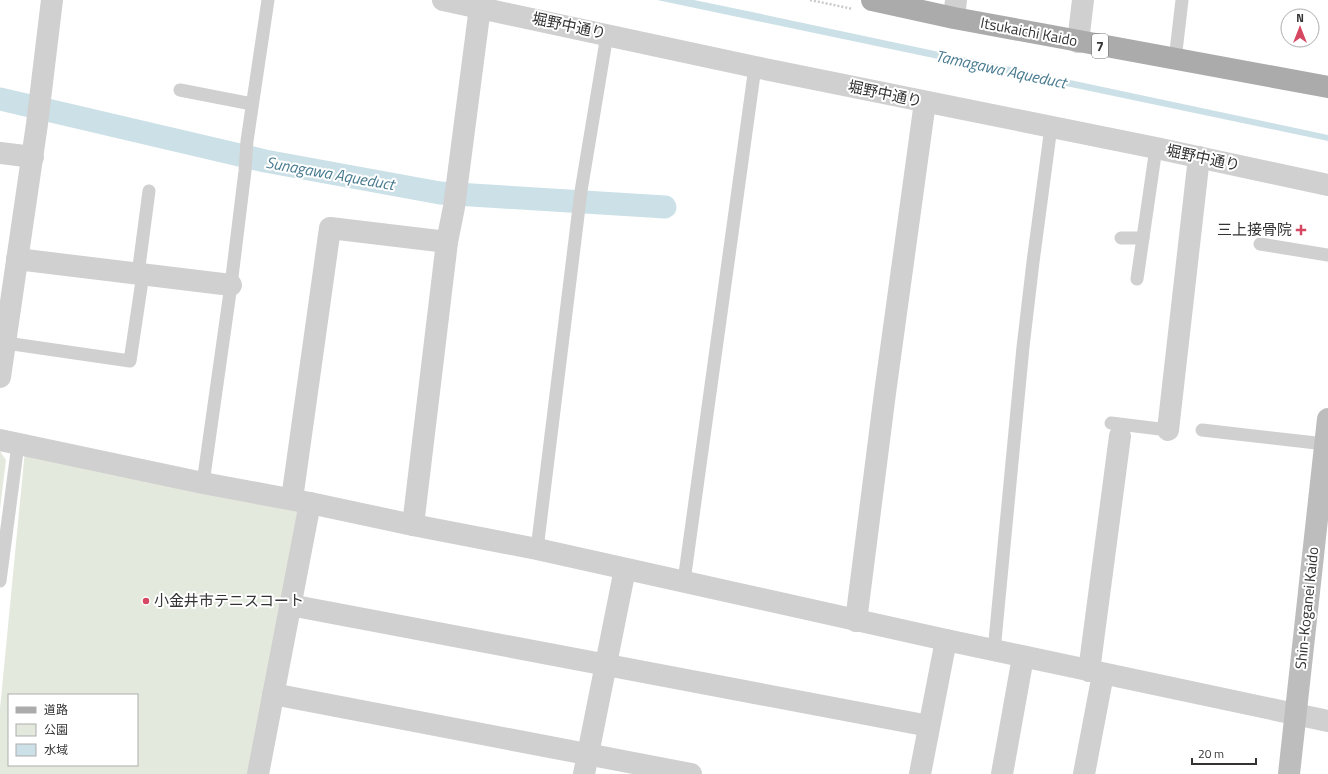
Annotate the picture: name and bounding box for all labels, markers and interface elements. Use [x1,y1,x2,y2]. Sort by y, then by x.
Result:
street label: 堀野中通り [530,6,608,45]
north arrow [1280,8,1320,48]
text: N [1296,10,1304,26]
street label: Itsukaichi Kaido [979,11,1080,52]
road number: 7 [1092,34,1108,58]
water label: Tamagawa Aqueduct [934,43,1070,95]
street label: 堀野中通り [846,74,924,113]
street label: 堀野中通り [1164,138,1242,177]
water label: Sunagawa Aqueduct [264,150,398,196]
place label: 三上接骨院 [1217,218,1292,241]
marker: 三上接骨院 [1295,224,1307,236]
street label: Shin-Koganei Kaido [1289,546,1324,670]
place label: 小金井市テニスコート [154,589,304,612]
marker: 小金井市テニスコート [141,596,151,606]
legend [8,694,138,766]
text: 道路 [44,700,68,719]
text: 公園 [44,720,68,739]
text: 水域 [44,740,68,759]
scale bar [1192,740,1256,766]
text: 20 m [1198,744,1224,763]

